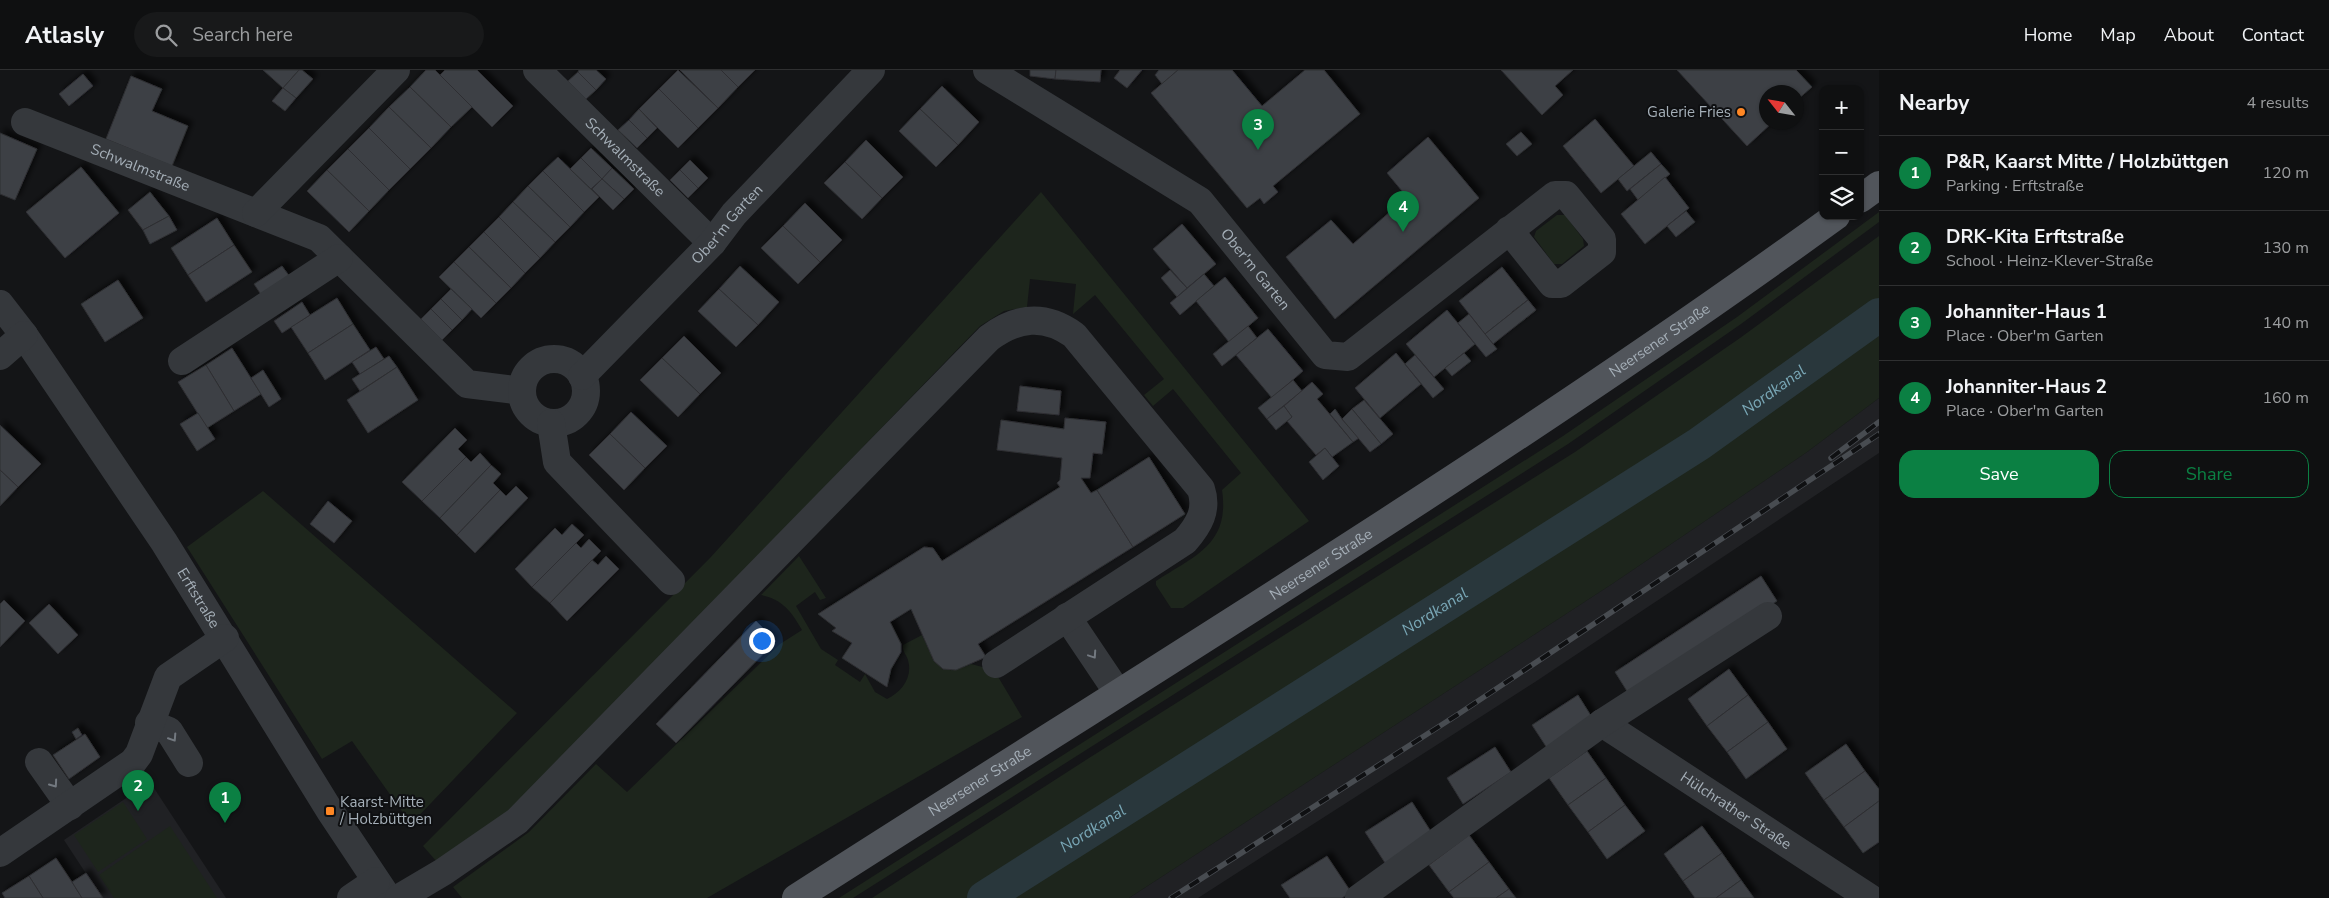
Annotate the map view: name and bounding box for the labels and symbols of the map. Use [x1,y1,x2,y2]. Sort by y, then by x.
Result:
north arrow [1759,85,1804,130]
place label: Galerie Fries [1647,102,1731,122]
marker: Galerie Fries [1735,106,1747,118]
pin: 3 [1242,109,1274,150]
street label: Schwalmstraße [581,113,670,201]
street label: Schwalmstraße [88,139,193,196]
street label: Ober'm Garten [687,180,767,269]
pin: 4 [1387,191,1419,232]
street label: Ober'm Garten [1216,224,1295,314]
street label: Neersener Straße [1605,299,1714,382]
water label: Nordkanal [1737,360,1811,421]
street label: Neersener Straße [1266,524,1376,605]
street label: Erftstraße [172,564,225,632]
water label: Nordkanal [1397,582,1472,641]
your location [749,628,775,654]
one-way arrow [1087,649,1096,659]
one-way arrow [167,732,176,742]
street label: Neersener Straße [925,741,1035,821]
street label: Hülchrather Straße [1677,767,1795,854]
pin: 2 [122,770,154,811]
one-way arrow [48,779,58,788]
pin: 1 [209,782,241,823]
place label: Kaarst-Mitte / Holzbüttgen [339,792,432,829]
water label: Nordkanal [1056,799,1130,858]
marker: Kaarst-Mitte / Holzbüttgen [324,805,336,817]

